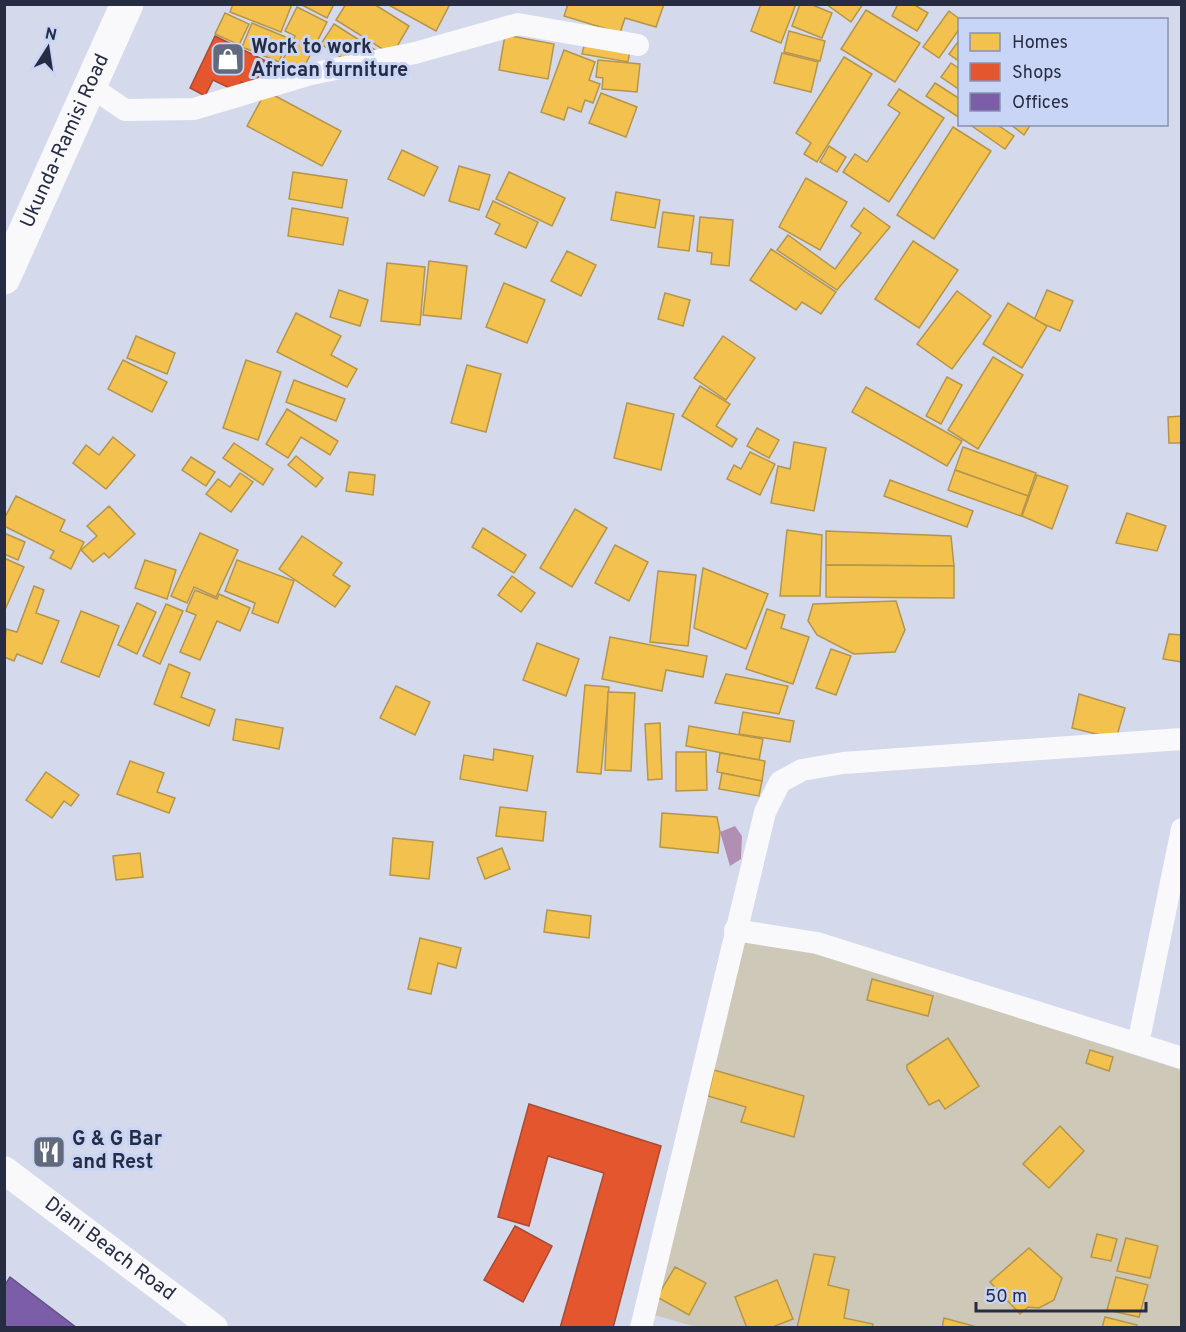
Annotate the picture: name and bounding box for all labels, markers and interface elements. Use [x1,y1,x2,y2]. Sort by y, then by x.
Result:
north arrow [18,18,78,78]
legend [958,18,1168,126]
text: N [43,24,58,46]
text: Homes [1012,32,1068,55]
place label: Work to work African furniture [251,35,408,84]
shop icon: Work to work African furniture [210,41,246,77]
street label: Ukunda-Ramisi Road [15,50,116,232]
text: Shops [1012,62,1062,85]
text: Offices [1012,92,1069,115]
place label: G & G Bar and Rest [72,1127,163,1176]
restaurant icon: G & G Bar and Rest [31,1134,67,1170]
street label: Diani Beach Road [39,1192,180,1307]
scale bar [976,1275,1146,1313]
text: 50 m [985,1286,1027,1309]

